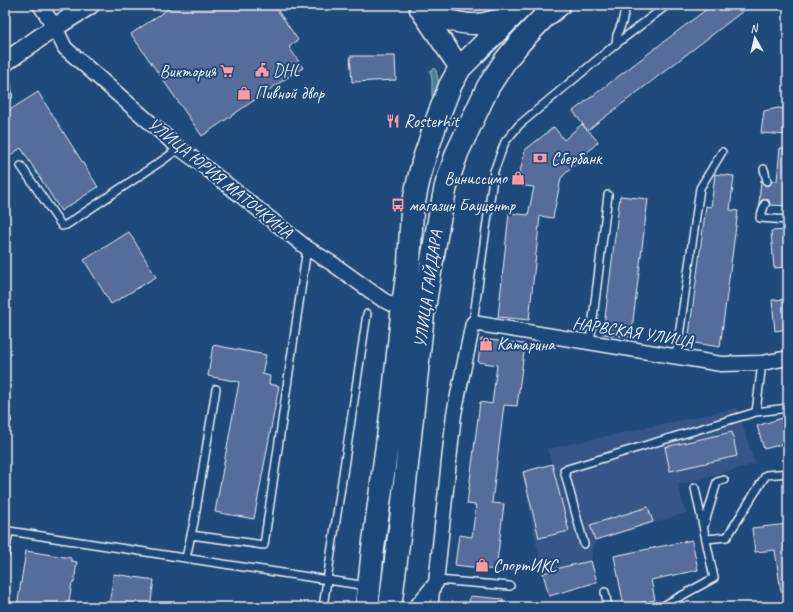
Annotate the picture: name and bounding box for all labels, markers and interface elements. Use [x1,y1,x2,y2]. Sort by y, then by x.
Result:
north arrow [735,18,775,58]
text: N [749,20,760,36]
place label: DHL [273,60,300,81]
place label: Виктория [160,61,217,82]
public building icon: DHL [254,62,270,78]
supermarket icon: Виктория [219,63,235,79]
place label: Пивной двор [255,83,326,104]
shop icon: Пивной двор [236,85,252,101]
place label: Rosterhit [404,111,461,132]
street label: УЛИЦА ЮРИЯ МАТОЧКИНА [143,113,298,244]
restaurant icon: Rosterhit [385,113,401,129]
place label: Сбербанк [551,148,603,169]
bank icon: Сбербанк [532,150,548,166]
place label: Виниссимо [444,168,508,189]
shop icon: Виниссимо [510,170,526,186]
place label: магазин Бауцентр [409,195,516,216]
bus stop icon: магазин Бауцентр [390,197,406,213]
street label: УЛИЦА ГАЙДАРА [409,229,447,349]
street label: НАРВСКАЯ УЛИЦА [571,312,695,352]
place label: Катарина [497,334,556,355]
shop icon: Катарина [478,336,494,352]
place label: СпортИКС [493,555,559,576]
shop icon: СпортИКС [474,557,490,573]

